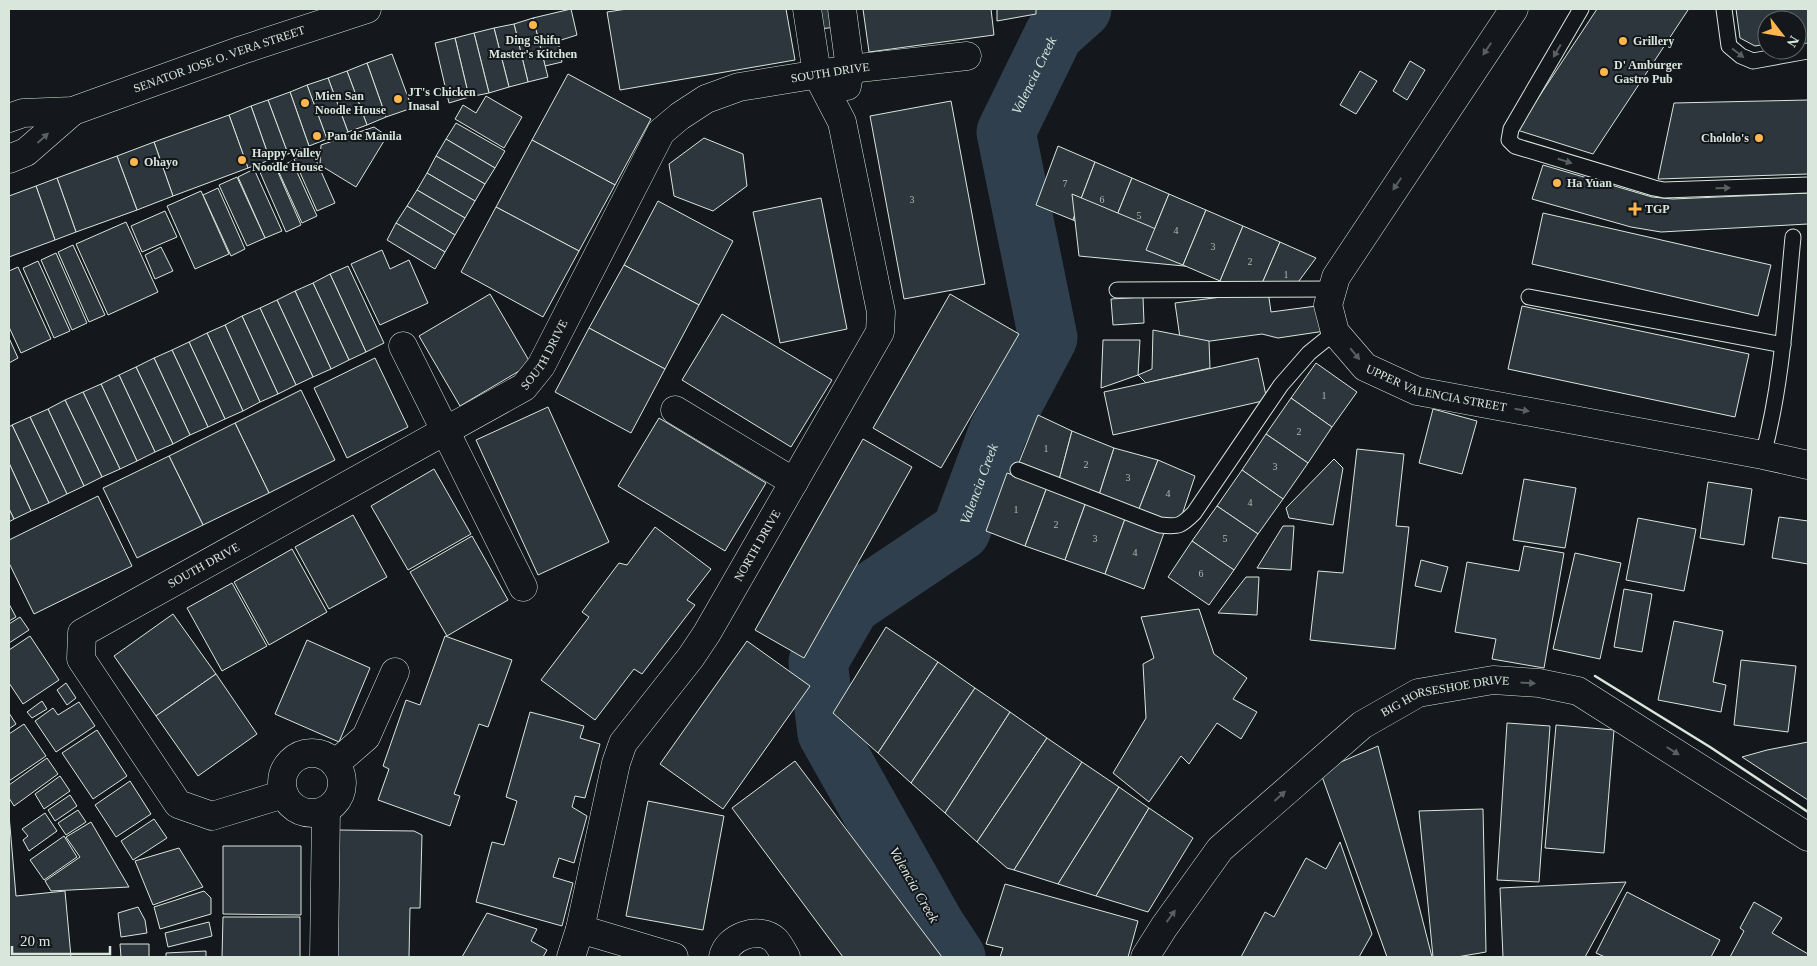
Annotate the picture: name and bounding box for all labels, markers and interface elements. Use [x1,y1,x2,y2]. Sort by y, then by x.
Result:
north arrow [1757,10,1807,60]
marker: Ding Shifu Master's Kitchen [527,19,539,31]
street label: SENATOR JOSE O. VERA STREET [131,23,307,96]
place label: Ding Shifu Master's Kitchen [489,33,577,61]
water label: Valencia Creek [1008,33,1059,117]
text: N [1784,33,1802,50]
place label: Grillery [1633,34,1674,48]
marker: Grillery [1617,35,1629,47]
one-way arrow [1482,43,1492,56]
one-way arrow [1552,44,1561,57]
one-way arrow [1731,48,1745,58]
place label: D' Amburger Gastro Pub [1614,58,1683,86]
street label: SOUTH DRIVE [790,60,870,86]
marker: D' Amburger Gastro Pub [1598,66,1610,78]
place label: JT's Chicken Inasal [408,85,476,113]
place label: Mien San Noodle House [315,89,387,117]
marker: JT's Chicken Inasal [392,93,404,105]
marker: Mien San Noodle House [299,97,311,109]
place label: Pan de Manila [327,129,402,143]
marker: Pan de Manila [311,130,323,142]
place label: Chololo's [1701,131,1749,145]
one-way arrow [36,132,49,143]
marker: Chololo's [1753,132,1765,144]
place label: Happy Valley Noodle House [252,146,324,174]
marker: Happy Valley Noodle House [236,154,248,166]
place label: Ohayo [144,155,178,169]
marker: Ohayo [128,156,140,168]
one-way arrow [1557,158,1572,166]
place label: Ha Yuan [1567,176,1612,190]
marker: Ha Yuan [1551,177,1563,189]
house number: 7 [1063,178,1068,189]
one-way arrow [1392,178,1402,191]
one-way arrow [1715,183,1731,191]
house number: 3 [910,194,915,205]
house number: 6 [1100,194,1105,205]
place label: TGP [1645,202,1670,216]
marker: TGP [1629,203,1641,215]
house number: 5 [1137,210,1142,221]
house number: 4 [1174,225,1179,236]
house number: 3 [1211,241,1216,252]
house number: 2 [1248,256,1253,267]
house number: 1 [1284,269,1289,280]
street label: SOUTH DRIVE [518,317,571,393]
one-way arrow [1349,348,1360,361]
street label: UPPER VALENCIA STREET [1364,361,1509,415]
house number: 1 [1322,390,1327,401]
one-way arrow [1514,407,1530,415]
house number: 2 [1297,426,1302,437]
water label: Valencia Creek [957,441,1001,526]
house number: 1 [1044,443,1049,454]
house number: 2 [1084,459,1089,470]
house number: 3 [1273,461,1278,472]
house number: 3 [1126,472,1131,483]
house number: 4 [1166,488,1171,499]
house number: 4 [1248,497,1253,508]
house number: 1 [1014,504,1019,515]
street label: NORTH DRIVE [731,507,783,584]
house number: 2 [1054,519,1059,530]
house number: 3 [1093,533,1098,544]
house number: 5 [1223,533,1228,544]
street label: SOUTH DRIVE [165,540,242,591]
house number: 4 [1133,547,1138,558]
house number: 6 [1199,568,1204,579]
street label: BIG HORSESHOE DRIVE [1378,673,1510,720]
one-way arrow [1521,679,1537,687]
one-way arrow [1666,747,1679,756]
one-way arrow [1273,790,1285,802]
water label: Valencia Creek [886,845,942,926]
one-way arrow [1166,909,1176,923]
scale bar [12,924,110,956]
text: 20 m [20,933,51,949]

